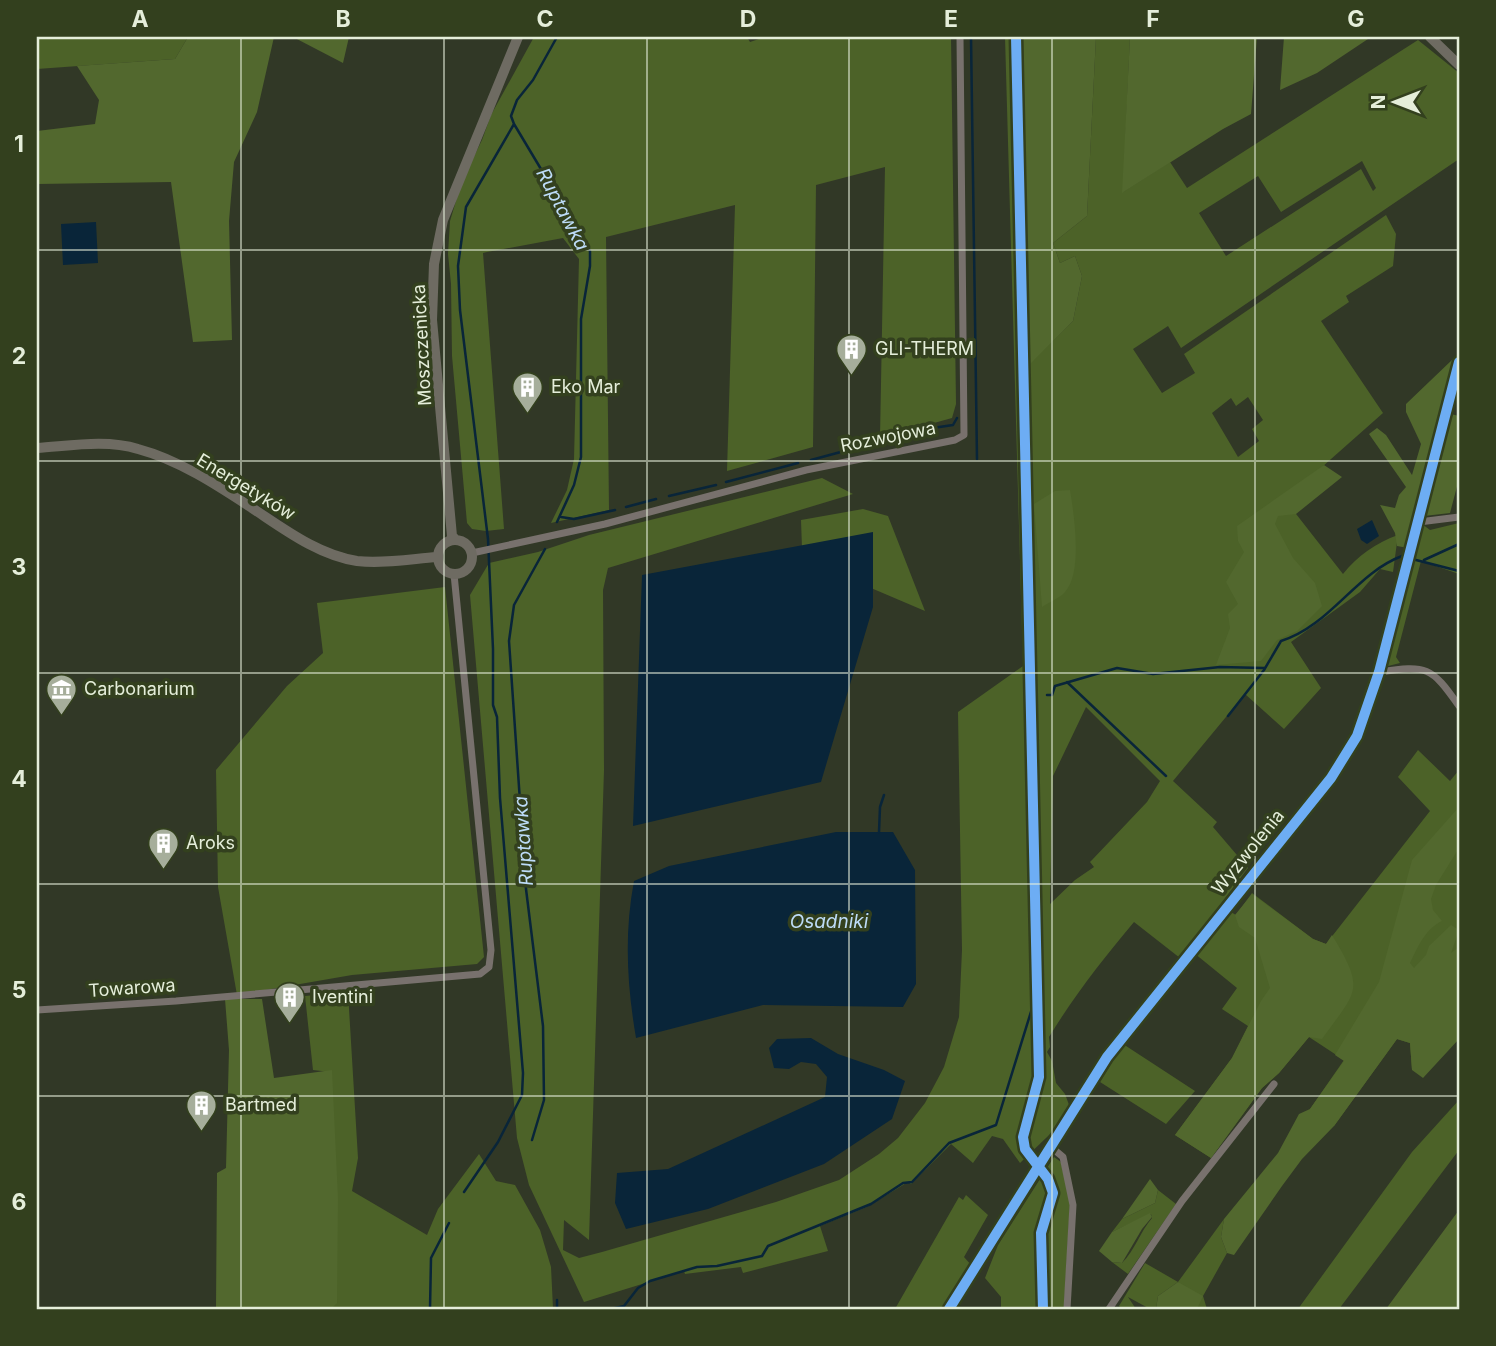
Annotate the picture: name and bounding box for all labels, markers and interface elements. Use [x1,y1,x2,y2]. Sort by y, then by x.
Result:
text: A [131,5,149,33]
text: B [335,5,351,33]
text: C [536,5,554,33]
text: D [740,5,756,33]
text: E [944,5,958,33]
text: F [1146,5,1160,33]
text: G [1347,5,1365,33]
north arrow [1360,66,1430,136]
text: N [1367,95,1390,109]
text: 1 [14,130,24,158]
water label: Ruptawka [531,164,594,255]
street label: Moszczenicka [408,284,435,406]
building icon: GLI-THERM [835,332,869,376]
place label: GLI-THERM [875,338,974,359]
text: 2 [12,342,26,370]
building icon: Eko Mar [511,370,545,414]
place label: Eko Mar [551,376,621,397]
street label: Rozwojowa [838,417,937,456]
street label: Energetyków [193,449,300,524]
text: 3 [12,553,26,581]
museum icon: Carbonarium [44,672,78,716]
place label: Carbonarium [84,678,195,699]
text: 4 [11,765,27,793]
water label: Ruptawka [509,795,538,887]
street label: Wyzwolenia [1207,805,1288,898]
building icon: Aroks [146,826,180,870]
place label: Aroks [186,832,235,853]
water label: Osadniki [790,910,869,933]
street label: Towarowa [88,974,176,1001]
text: 5 [12,976,26,1004]
building icon: Iventini [272,980,306,1024]
place label: Iventini [312,986,373,1007]
building icon: Bartmed [185,1088,219,1132]
place label: Bartmed [225,1094,297,1115]
text: 6 [12,1188,26,1216]

